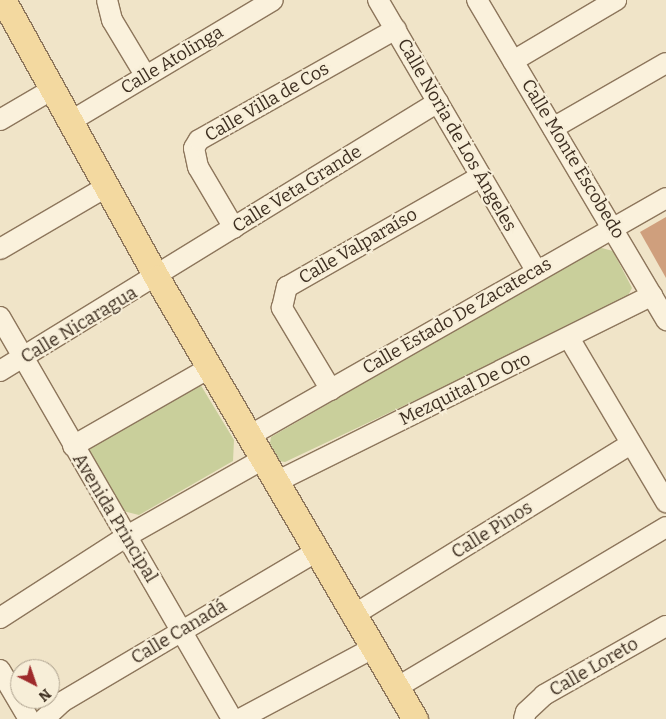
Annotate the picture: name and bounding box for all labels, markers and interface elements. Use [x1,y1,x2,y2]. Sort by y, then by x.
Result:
street label: Calle Atolinga [117,21,227,99]
street label: Calle Noria de Los Ángeles [393,35,521,235]
street label: Calle Villa de Cos [201,58,333,146]
street label: Calle Monte Escobedo [517,75,629,243]
street label: Calle Veta Grande [228,141,366,237]
street label: Calle Valparaíso [295,203,421,289]
street label: Calle Estado De Zacatecas [359,253,555,379]
street label: Calle Nicaragua [17,282,141,368]
street label: Mezquital De Oro [396,348,534,430]
street label: Avenida Principal [68,450,162,586]
street label: Calle Pinos [448,497,536,563]
street label: Calle Canadá [127,595,231,669]
street label: Calle Loreto [546,633,642,701]
north arrow [10,659,60,709]
text: N [35,685,54,705]

